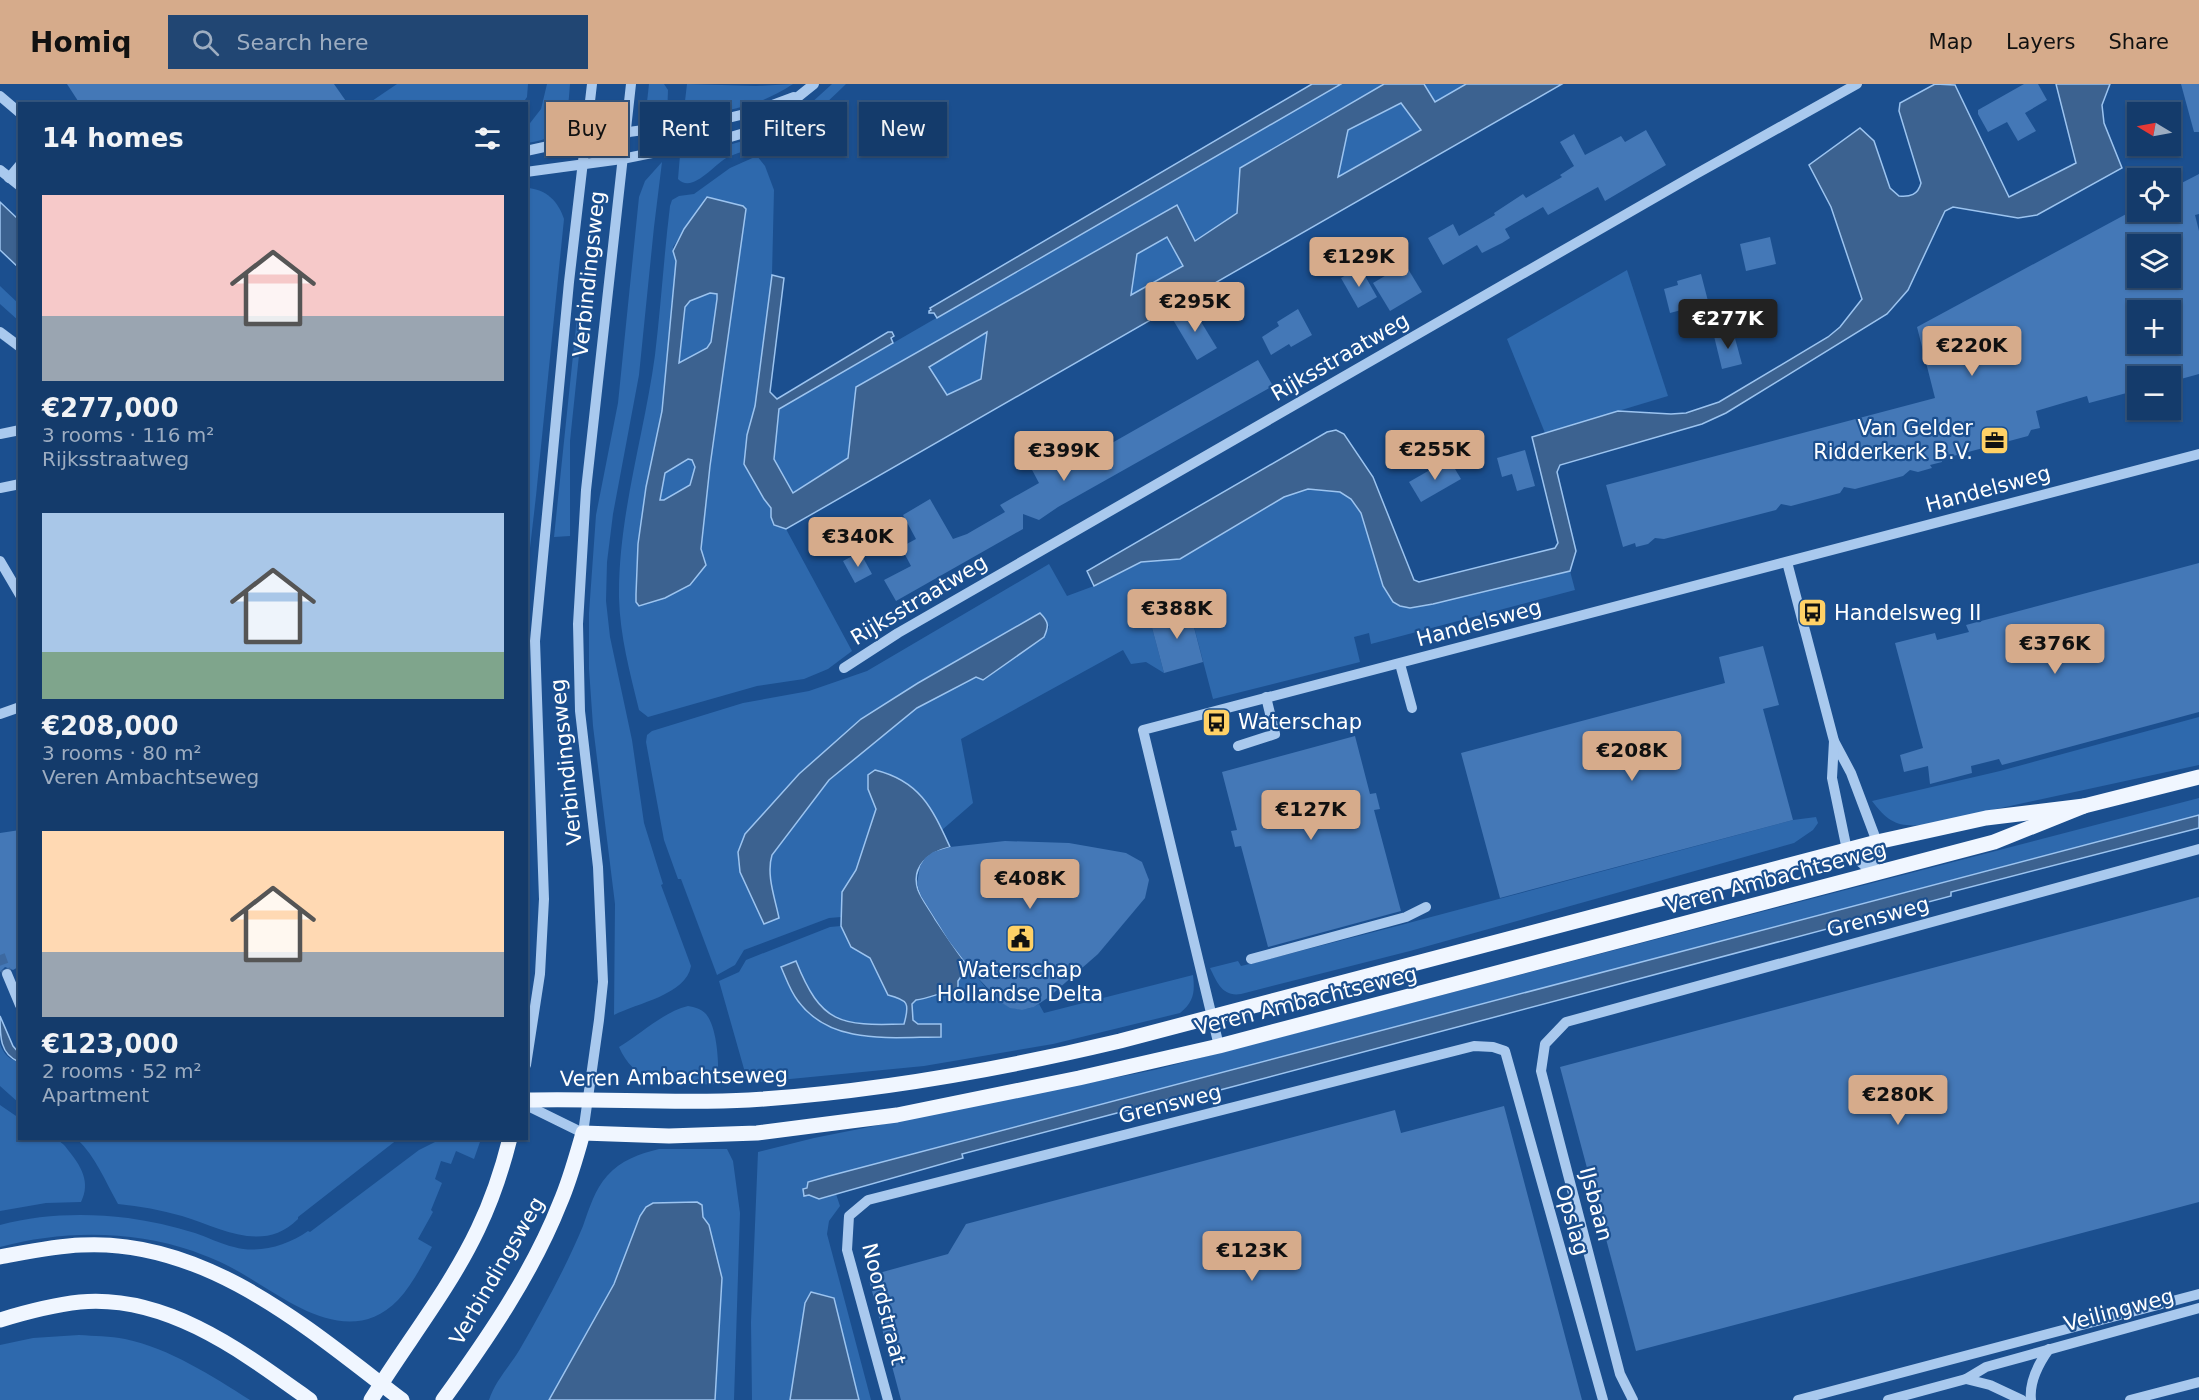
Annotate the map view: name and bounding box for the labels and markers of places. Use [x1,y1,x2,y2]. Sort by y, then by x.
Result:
pin: €129K [1317,237,1401,288]
pin: €295K [1153,282,1237,333]
pin: €277K [1686,299,1770,350]
pin: €220K [1930,326,2014,377]
place label: Van Gelder Ridderkerk B.V. [1813,416,1973,464]
office icon: Van Gelder Ridderkerk B.V. [1978,424,2010,456]
pin: €255K [1393,430,1477,481]
pin: €399K [1022,431,1106,482]
pin: €340K [816,517,900,568]
pin: €388K [1135,589,1219,640]
bus stop icon: Handelsweg II [1797,597,1829,629]
place label: Handelsweg II [1834,601,1981,625]
pin: €376K [2013,624,2097,675]
bus stop icon: Waterschap [1201,706,1233,738]
place label: Waterschap [1238,710,1362,734]
pin: €208K [1590,731,1674,782]
pin: €127K [1269,790,1353,841]
pin: €408K [988,859,1072,910]
public building icon: Waterschap Hollandse Delta [1004,923,1036,955]
place label: Waterschap Hollandse Delta [937,958,1103,1006]
pin: €280K [1856,1075,1940,1126]
pin: €123K [1210,1231,1294,1282]

